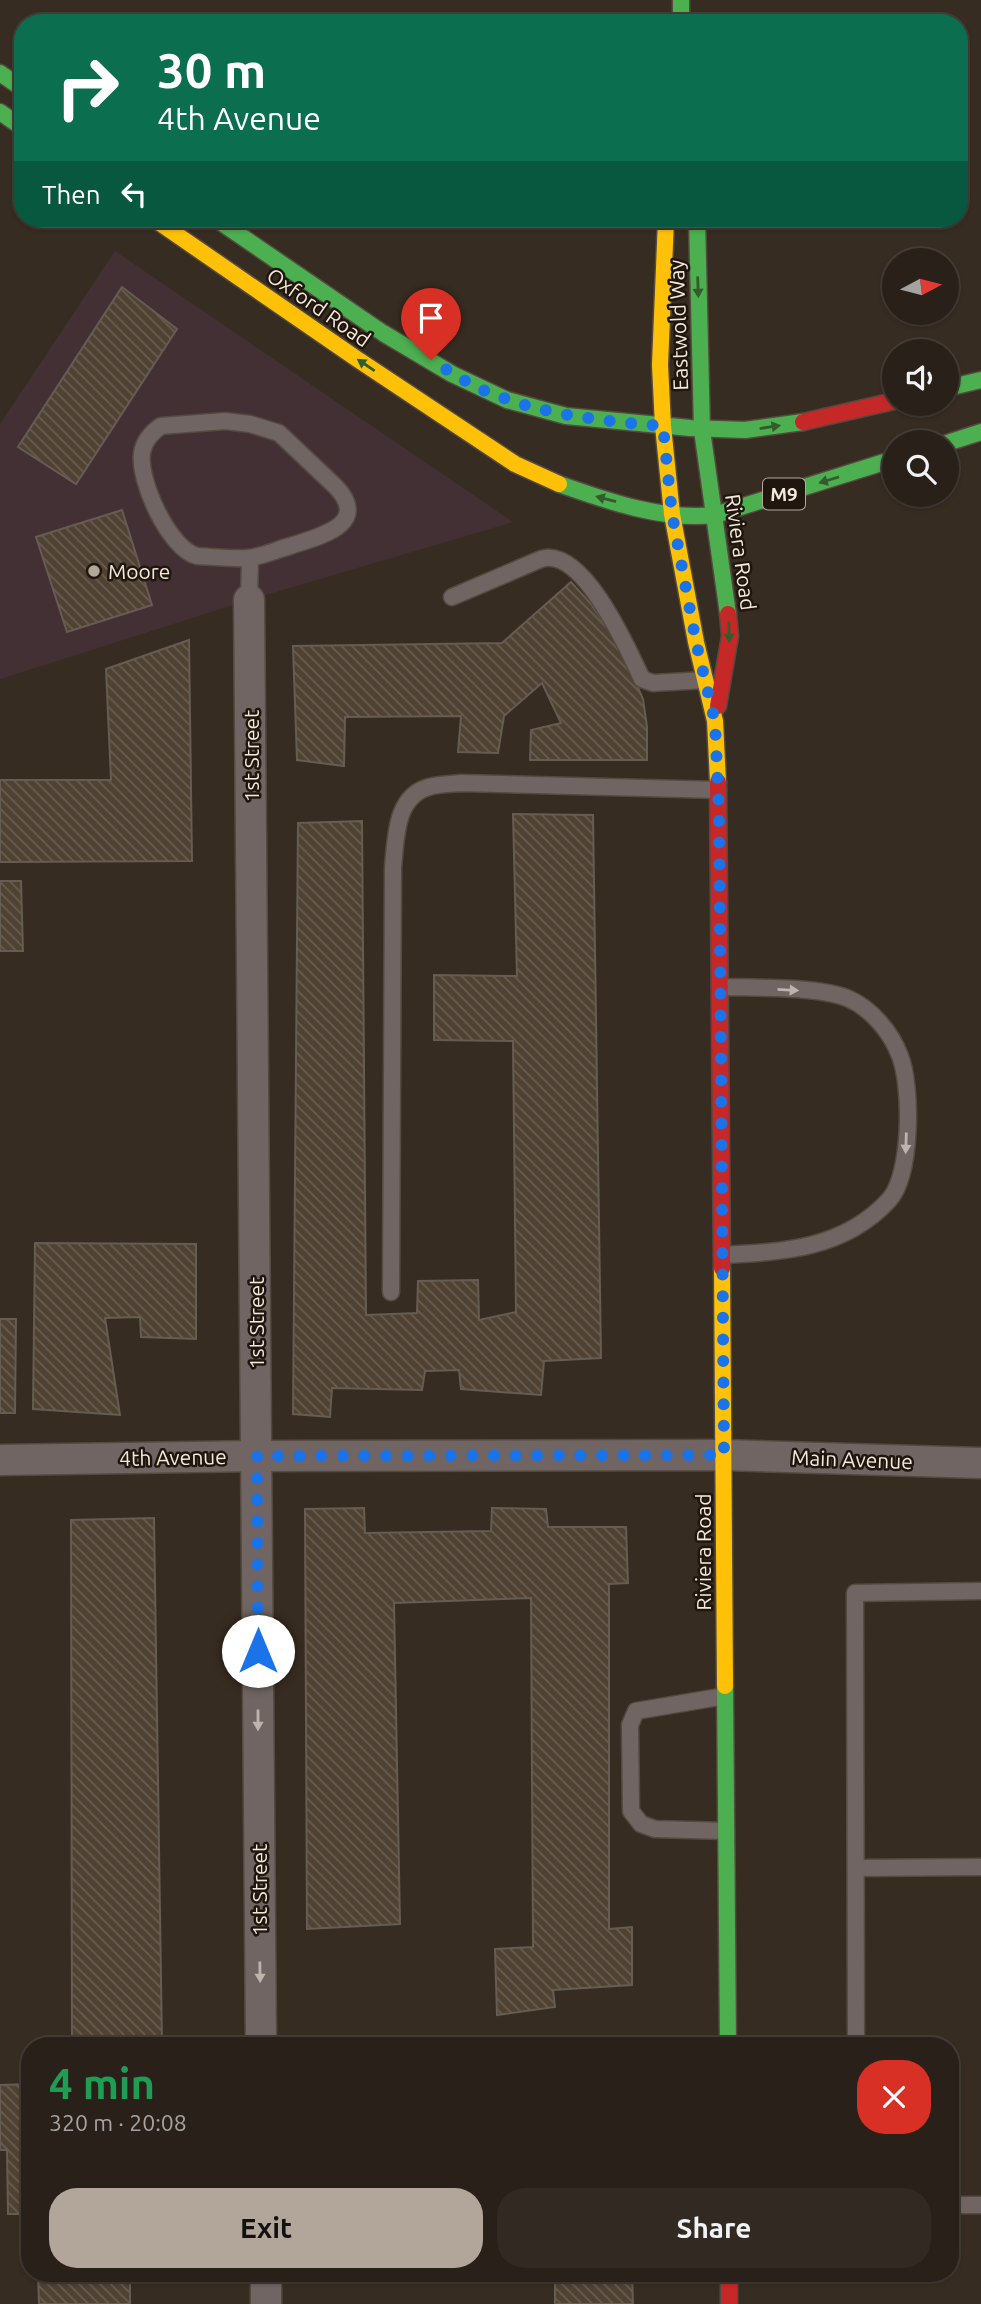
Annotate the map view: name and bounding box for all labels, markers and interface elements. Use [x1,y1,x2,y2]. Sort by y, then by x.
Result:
icon: right [42,42,133,133]
text: 30 m [157,42,266,97]
text: 4th Avenue [157,100,321,136]
icon: left [115,175,153,213]
text: Then [42,180,101,209]
north arrow [882,248,959,326]
map controls [882,248,959,507]
street label: Eastwold Way [664,259,692,391]
street label: Oxford Road [263,263,375,351]
one-way arrow [692,276,704,298]
pin [401,288,461,360]
icon: arrive [412,299,450,337]
button: sound [882,339,959,416]
one-way arrow [356,359,375,372]
one-way arrow [759,421,781,432]
button: search [882,430,959,507]
one-way arrow [818,475,839,485]
road number: M9 [763,478,805,509]
street label: Riviera Road [721,492,761,612]
one-way arrow [594,493,616,504]
place label: Moore [108,559,170,583]
marker: Moore [86,563,102,579]
one-way arrow [723,621,734,643]
street label: 1st Street [239,710,263,802]
one-way arrow [778,985,800,996]
one-way arrow [901,1132,912,1154]
street label: 1st Street [244,1277,268,1369]
street label: 4th Avenue [119,1444,227,1470]
street label: Main Avenue [791,1445,913,1473]
street label: Riviera Road [691,1493,715,1611]
position arrow [221,1614,295,1688]
one-way arrow [252,1709,264,1731]
street label: 1st Street [247,1844,271,1936]
one-way arrow [254,1961,266,1983]
text: 4 min [49,2060,155,2107]
button: close [857,2060,931,2134]
text: 320 m · 20:08 [49,2110,187,2135]
button: Exit [49,2188,483,2268]
button: Share [497,2188,931,2268]

